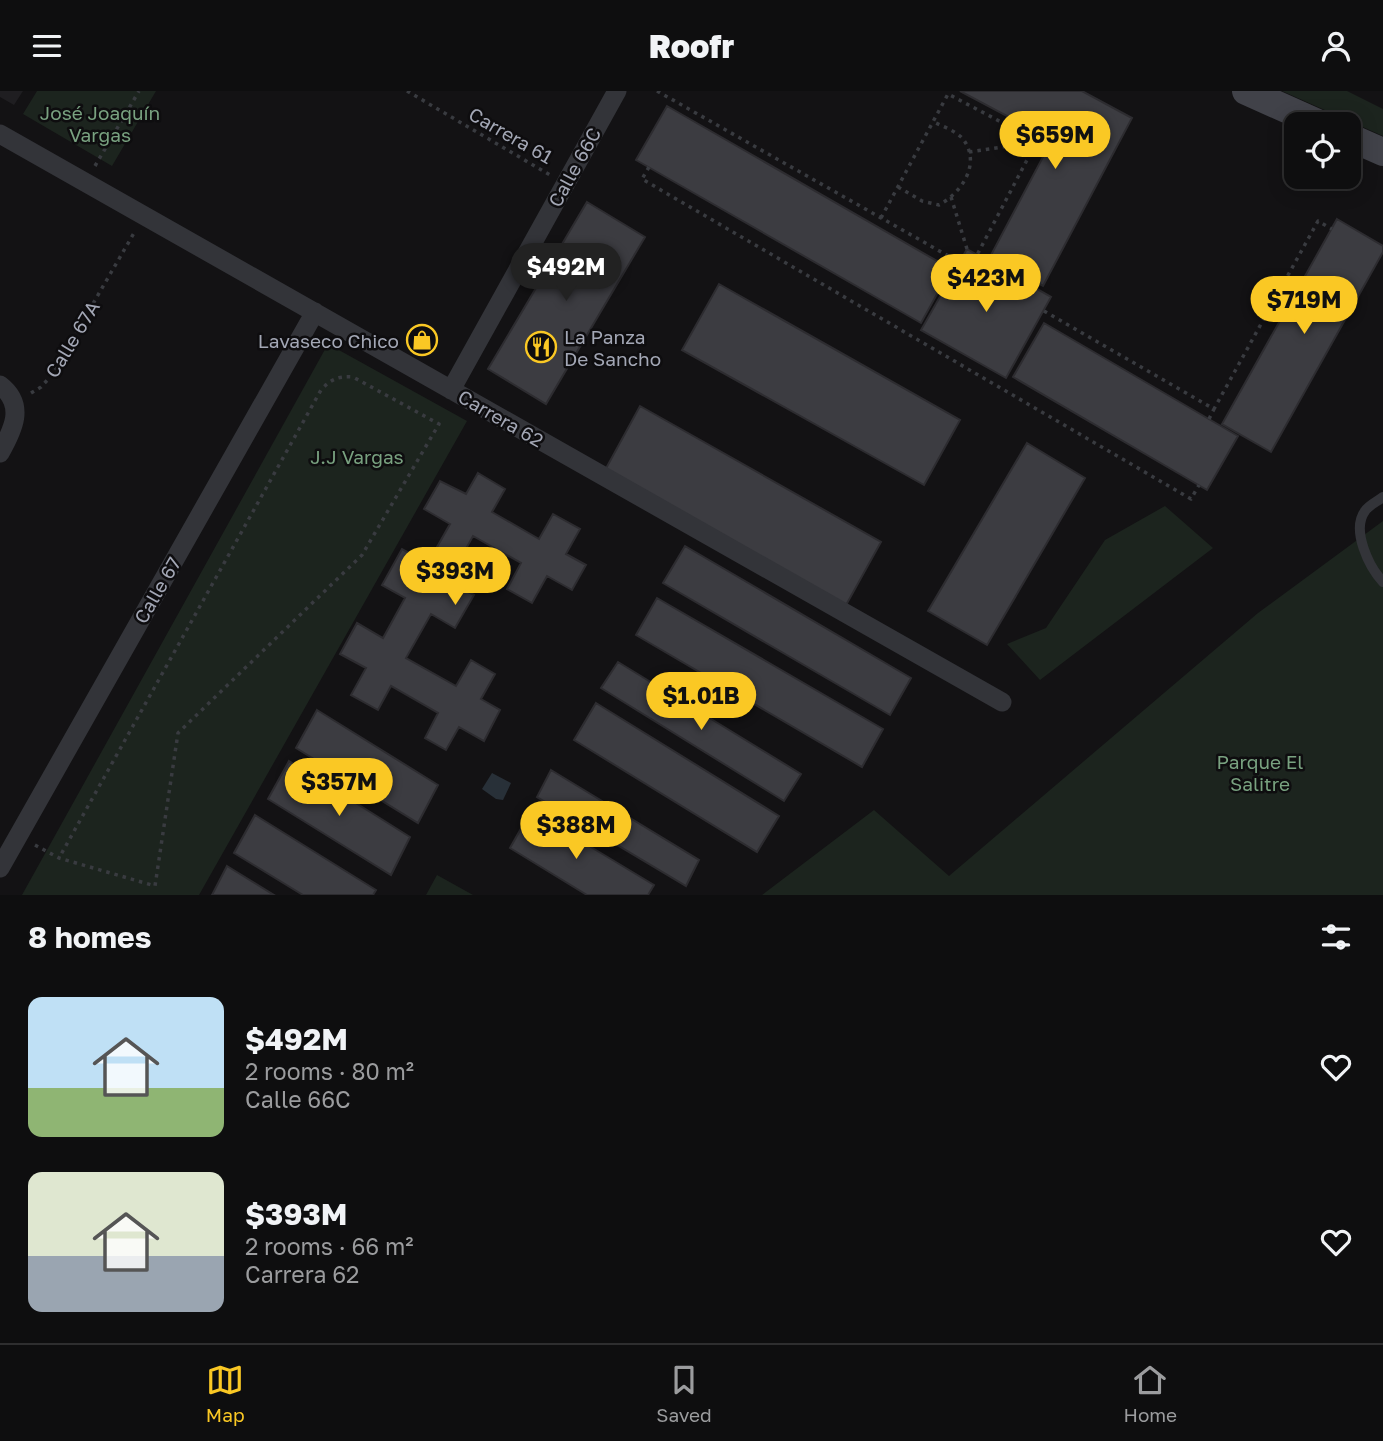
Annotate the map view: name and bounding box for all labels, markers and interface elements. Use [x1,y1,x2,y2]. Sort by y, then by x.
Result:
icon: menu [28,27,66,65]
text: Roofr [649,27,734,65]
icon: person [1317,27,1355,65]
park label: José Joaquín Vargas [40,101,160,146]
street label: Carrera 61 [465,102,557,168]
pin: $659M [1006,111,1104,171]
map controls [1284,112,1361,189]
button: locate [1284,112,1361,189]
text: $659M [1015,120,1095,148]
street label: Calle 66C [543,123,605,211]
pin: $492M [517,243,615,303]
text: $492M [527,252,605,280]
pin: $423M [937,255,1035,314]
text: $423M [947,263,1025,291]
pin: $719M [1255,277,1353,336]
text: $719M [1267,285,1341,313]
street label: Calle 67A [40,296,104,382]
shop icon: Lavaseco Chico [405,323,439,357]
place label: La Panza De Sancho [564,325,661,370]
place label: Lavaseco Chico [258,329,399,352]
restaurant icon: La Panza De Sancho [524,330,558,364]
street label: Carrera 62 [454,384,548,452]
park label: J.J Vargas [310,445,404,468]
pin: $393M [406,547,504,607]
street label: Calle 67 [129,553,185,627]
text: $393M [416,556,494,584]
pin: $1.01B [644,673,758,732]
text: $1.01B [662,681,740,709]
park label: Parque El Salitre [1217,750,1303,795]
pin: $357M [290,759,388,818]
text: $357M [301,767,377,795]
pin: $388M [527,801,625,861]
text: $388M [536,810,616,838]
icon: filters [1317,918,1355,956]
text: 8 homes [28,919,152,955]
text: $492M [245,1021,348,1057]
icon: home [84,1025,168,1109]
icon: heart [1317,1048,1355,1086]
text: 2 rooms · 80 m² [245,1057,414,1085]
text: Calle 66C [245,1085,351,1113]
text: $393M [245,1196,347,1232]
icon: home [84,1200,168,1284]
icon: heart [1317,1223,1355,1261]
text: 2 rooms · 66 m² [245,1232,414,1260]
text: Carrera 62 [245,1260,359,1288]
tab: Map [206,1361,245,1426]
tab: Saved [656,1361,712,1426]
tab: Home [1123,1361,1177,1426]

